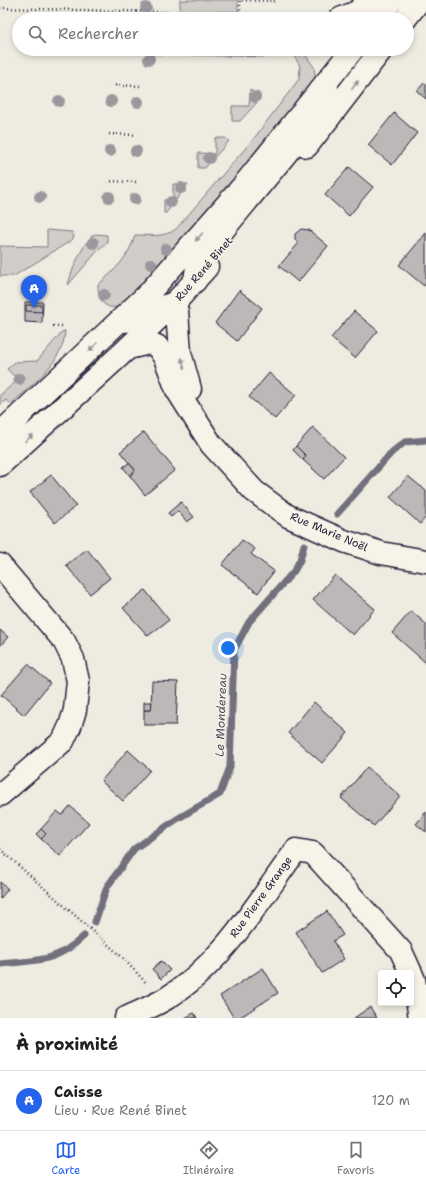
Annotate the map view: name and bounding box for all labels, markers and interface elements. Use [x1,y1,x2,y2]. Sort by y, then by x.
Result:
search box [12,12,414,56]
icon: search [26,23,48,45]
text: Rechercher [58,24,139,44]
one-way arrow [350,80,358,90]
one-way arrow [194,231,203,242]
street label: Rue René Binet [172,233,236,304]
pin: A [21,275,47,308]
one-way arrow [89,342,98,351]
one-way arrow [180,356,186,368]
one-way arrow [24,434,34,443]
street label: Rue Marie Noël [288,509,371,555]
your location [218,638,238,658]
water label: Le Mondereau [212,673,230,757]
street label: Rue Pierre Grange [226,853,296,941]
map controls [378,970,414,1006]
button: locate [378,970,414,1006]
text: À proximité [16,1033,118,1055]
text: Caisse [54,1082,103,1102]
text: A [24,1092,34,1109]
text: 120 m [372,1092,410,1109]
text: Lieu · Rue René Binet [54,1102,187,1119]
tab: Carte [51,1139,80,1178]
tab: Itinéraire [183,1139,234,1178]
tab: Favoris [337,1139,375,1178]

